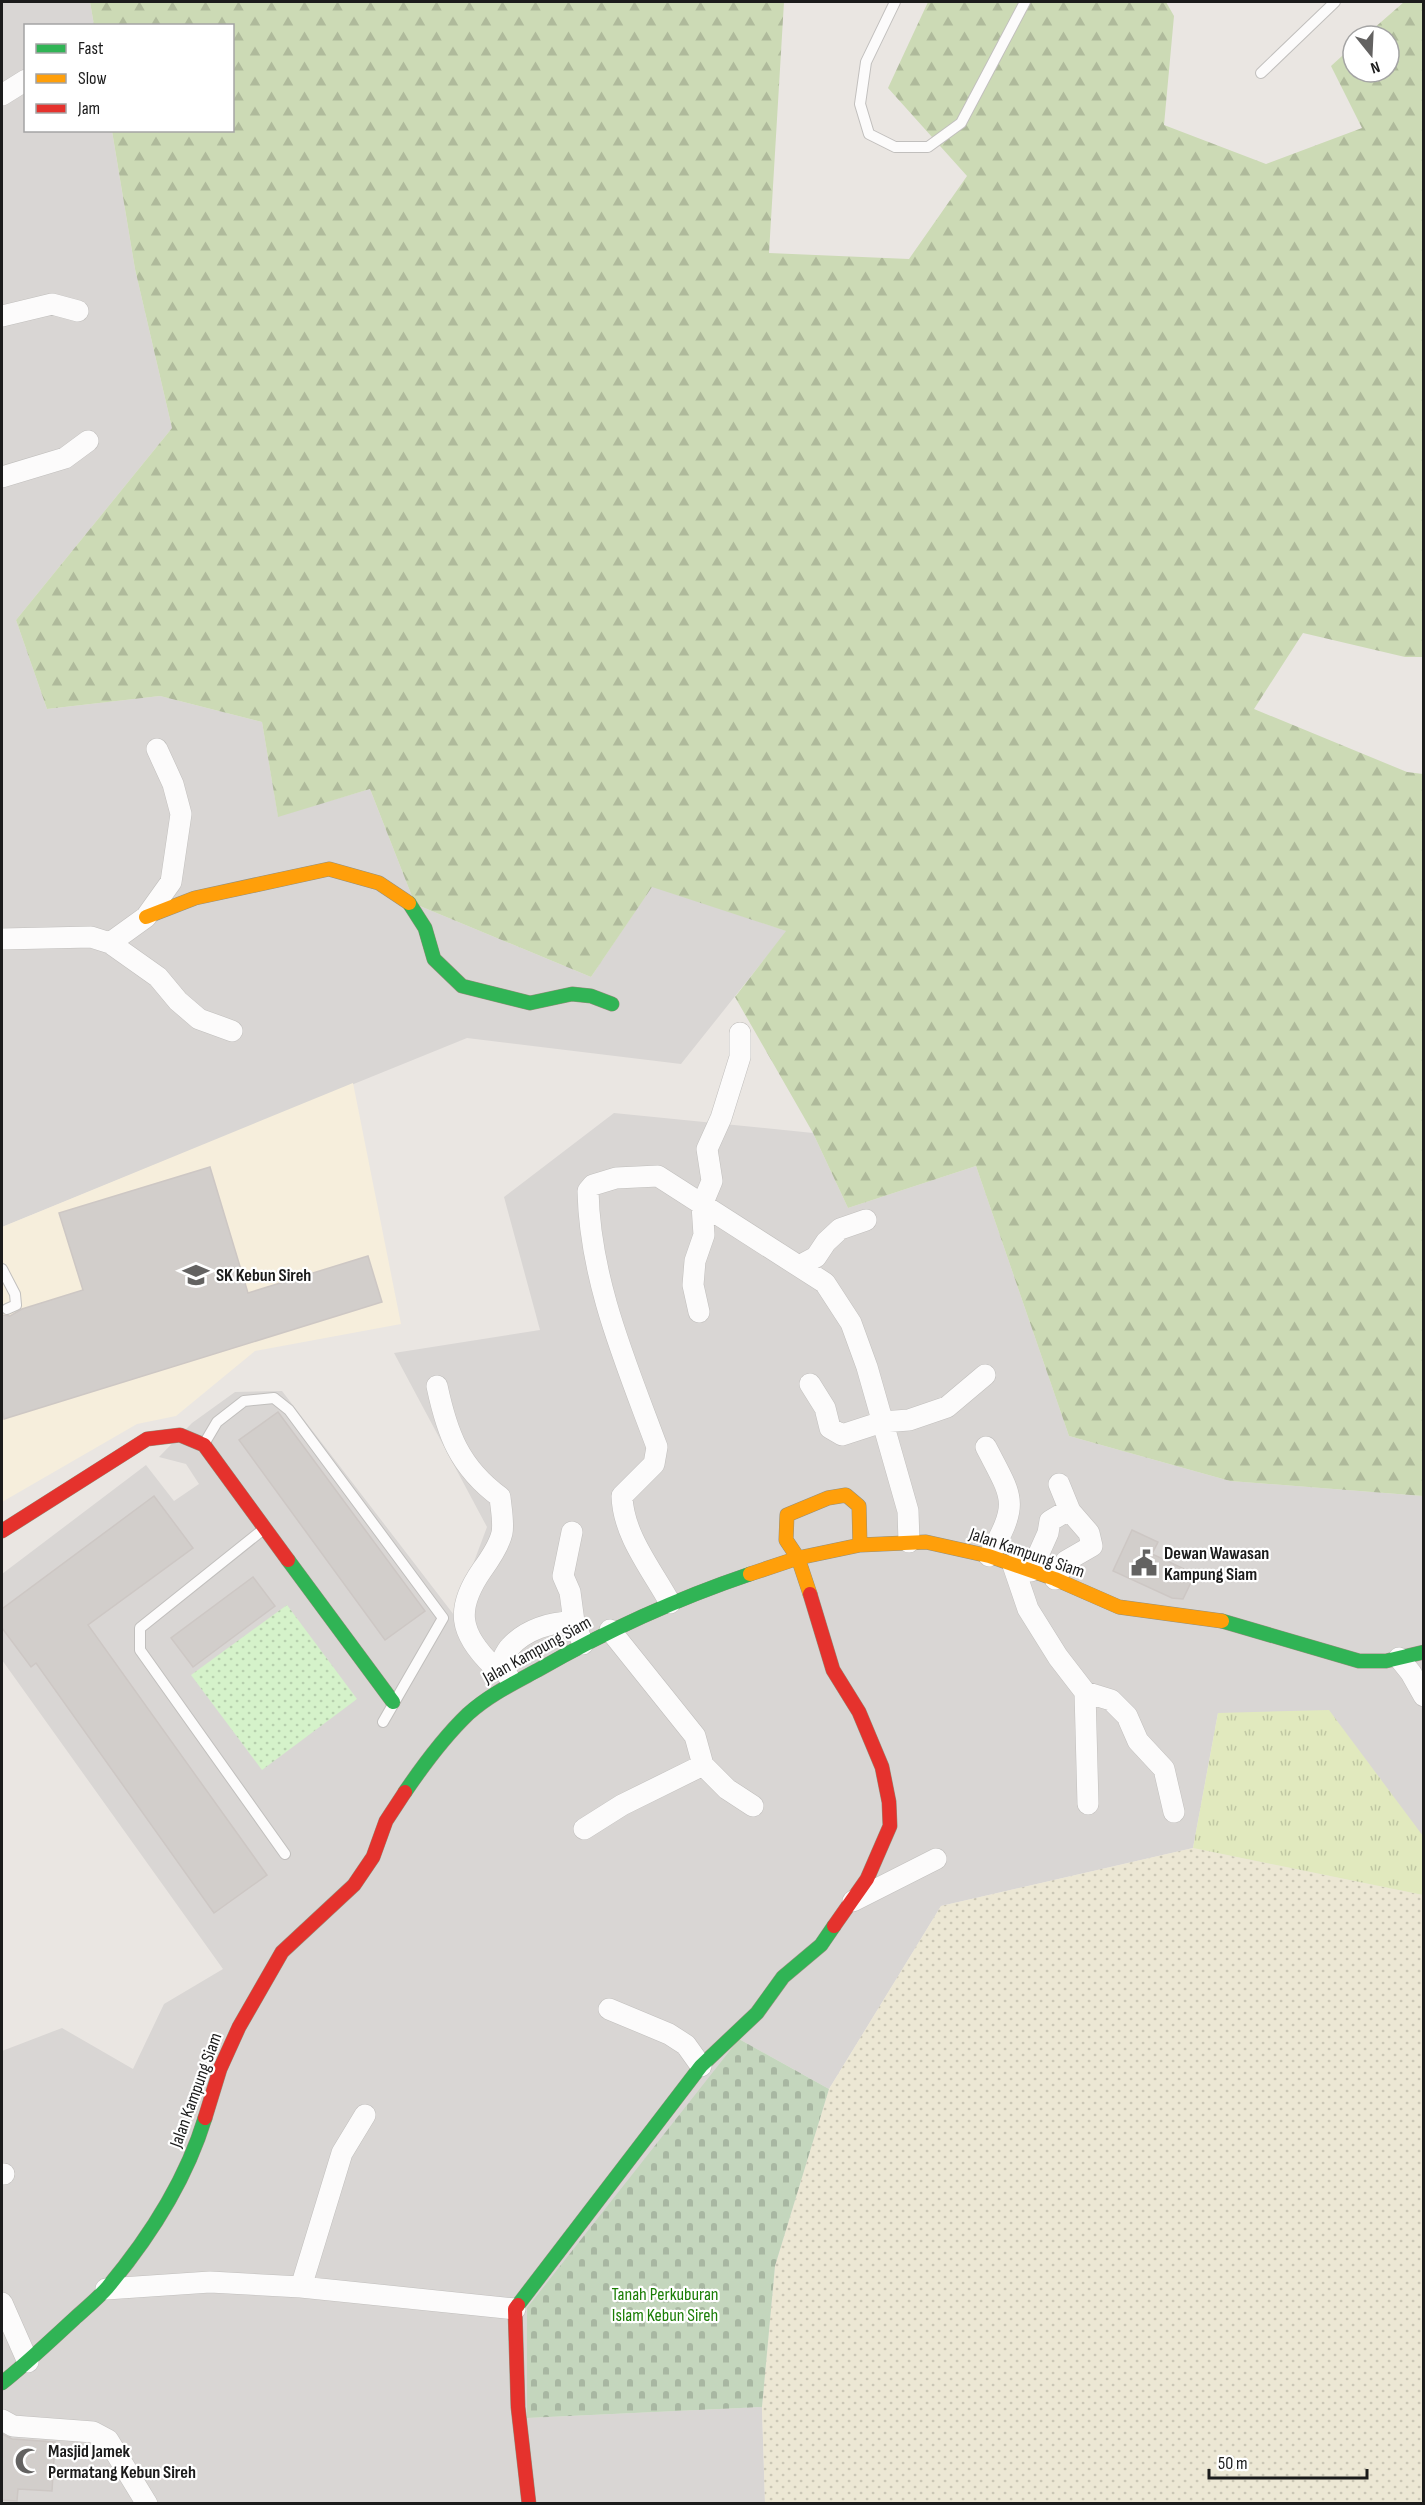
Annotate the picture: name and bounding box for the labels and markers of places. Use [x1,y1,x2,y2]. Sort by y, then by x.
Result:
school or university icon: SK Kebun Sireh [181,1260,211,1290]
place label: SK Kebun Sireh [216,1265,311,1286]
place label: Dewan Wawasan Kampung Siam [1164,1543,1269,1585]
public building icon: Dewan Wawasan Kampung Siam [1129,1548,1159,1578]
place label: Masjid Jamek Permatang Kebun Sireh [48,2441,196,2483]
mosque icon: Masjid Jamek Permatang Kebun Sireh [13,2446,43,2476]

